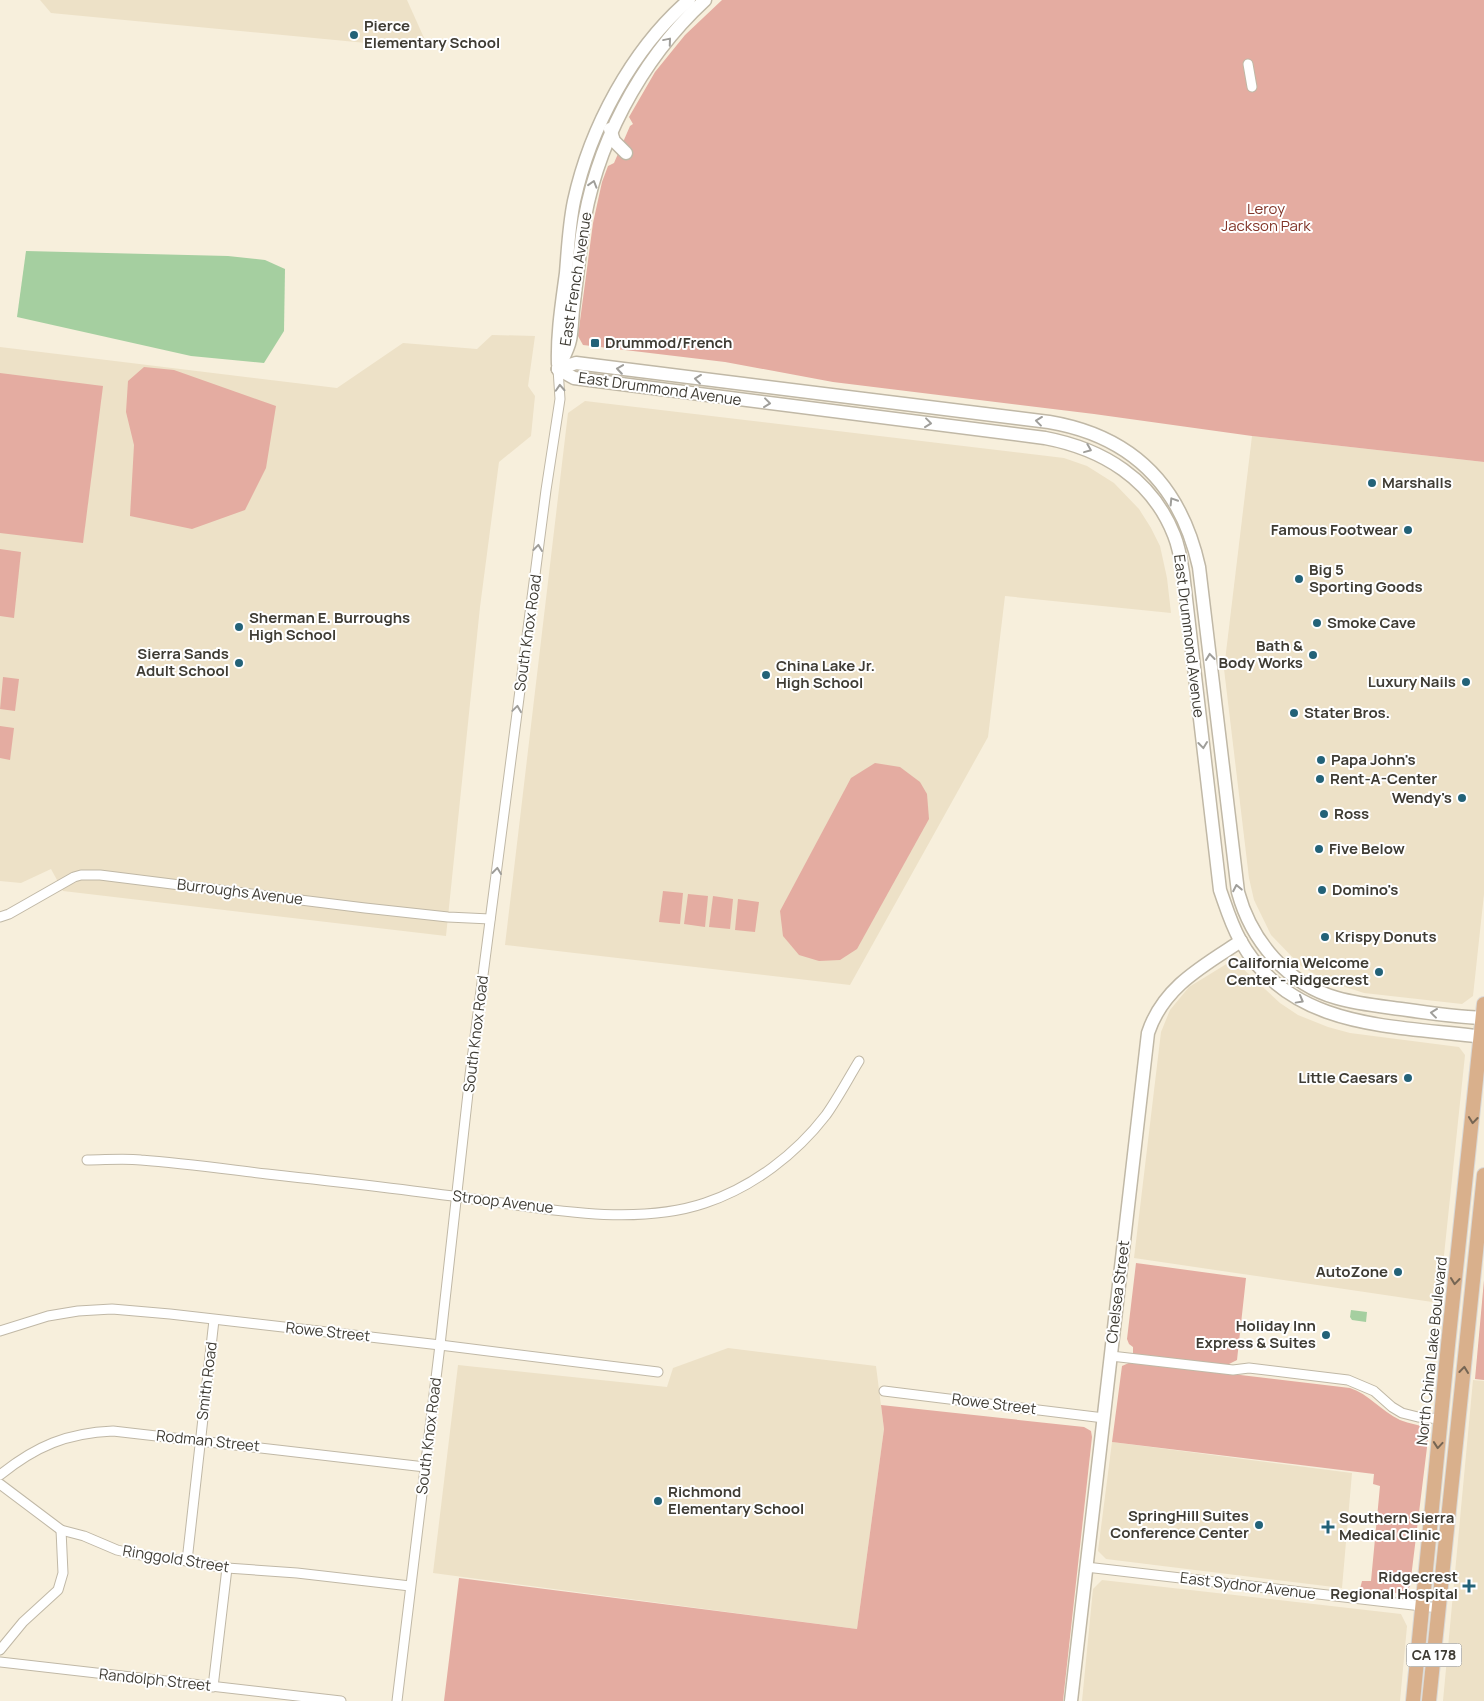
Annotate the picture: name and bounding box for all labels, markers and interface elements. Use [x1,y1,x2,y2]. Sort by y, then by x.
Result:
place label: Pierce Elementary School [364,15,500,53]
marker: Pierce Elementary School [348,29,360,41]
one-way arrow [662,38,670,47]
one-way arrow [588,181,598,189]
park label: Leroy Jackson Park [1221,198,1311,236]
street label: East French Avenue [555,210,597,348]
place label: Drummod/French [605,332,733,353]
marker: Drummod/French [589,337,601,349]
one-way arrow [615,364,624,374]
street label: East Drummond Avenue [577,367,743,410]
one-way arrow [694,374,702,385]
one-way arrow [554,383,565,391]
one-way arrow [762,397,771,407]
one-way arrow [1034,416,1042,427]
one-way arrow [924,417,932,428]
one-way arrow [1083,443,1092,454]
place label: Marshalls [1382,472,1452,493]
marker: Marshalls [1366,477,1378,489]
one-way arrow [1170,497,1180,506]
place label: Famous Footwear [1271,519,1398,540]
marker: Famous Footwear [1402,524,1414,536]
one-way arrow [533,544,543,553]
street label: East Drummond Avenue [1169,553,1210,719]
place label: Big 5 Sporting Goods [1309,559,1423,597]
street label: South Knox Road [509,573,546,693]
marker: Big 5 Sporting Goods [1293,573,1305,585]
place label: Sherman E. Burroughs High School [249,607,410,645]
place label: Smoke Cave [1327,612,1416,633]
marker: Smoke Cave [1311,617,1323,629]
marker: Sherman E. Burroughs High School [233,621,245,633]
place label: Bath & Body Works [1219,635,1303,673]
place label: Sierra Sands Adult School [136,643,229,681]
marker: Bath & Body Works [1307,649,1319,661]
one-way arrow [1205,653,1216,661]
place label: China Lake Jr. High School [776,655,875,693]
marker: Sierra Sands Adult School [233,657,245,669]
marker: China Lake Jr. High School [760,669,772,681]
place label: Luxury Nails [1368,671,1456,692]
marker: Luxury Nails [1460,676,1472,688]
place label: Stater Bros. [1304,702,1390,723]
one-way arrow [512,705,522,714]
marker: Stater Bros. [1288,707,1300,719]
one-way arrow [1197,742,1208,750]
place label: Papa John's [1331,749,1416,770]
marker: Papa John's [1315,754,1327,766]
place label: Rent-A-Center [1330,768,1437,789]
marker: Rent-A-Center [1314,773,1326,785]
place label: Wendy's [1392,787,1452,808]
marker: Wendy's [1456,792,1468,804]
place label: Ross [1334,803,1369,824]
marker: Ross [1318,808,1330,820]
place label: Five Below [1329,838,1405,859]
marker: Five Below [1313,843,1325,855]
one-way arrow [491,866,501,875]
street label: Burroughs Avenue [176,873,304,910]
place label: Domino's [1332,879,1398,900]
one-way arrow [1233,884,1243,892]
marker: Domino's [1316,884,1328,896]
place label: Krispy Donuts [1335,926,1437,947]
marker: Krispy Donuts [1319,931,1331,943]
place label: California Welcome Center - Ridgecrest [1227,952,1369,990]
marker: California Welcome Center - Ridgecrest [1373,966,1385,978]
street label: South Knox Road [458,974,493,1094]
one-way arrow [1294,993,1303,1003]
one-way arrow [1430,1008,1438,1019]
place label: Little Caesars [1298,1067,1398,1088]
marker: Little Caesars [1402,1072,1414,1084]
one-way arrow [1468,1116,1479,1124]
street label: Stroop Avenue [451,1185,555,1218]
street label: Chelsea Street [1101,1239,1134,1345]
street label: North China Lake Boulevard [1411,1256,1452,1446]
place label: AutoZone [1316,1261,1388,1282]
marker: AutoZone [1392,1266,1404,1278]
one-way arrow [1450,1278,1461,1286]
place label: Holiday Inn Express & Suites [1196,1315,1316,1353]
street label: Rowe Street [285,1317,371,1346]
marker: Holiday Inn Express & Suites [1320,1329,1332,1341]
street label: Smith Road [191,1340,222,1421]
one-way arrow [1458,1366,1469,1374]
street label: South Knox Road [411,1376,446,1496]
street label: Rowe Street [951,1388,1038,1419]
street label: Rodman Street [155,1425,261,1456]
one-way arrow [1433,1442,1444,1450]
place label: Richmond Elementary School [668,1481,804,1519]
marker: Richmond Elementary School [652,1495,664,1507]
place label: SpringHill Suites Conference Center [1110,1505,1249,1543]
place label: Southern Sierra Medical Clinic [1339,1507,1454,1545]
marker: SpringHill Suites Conference Center [1253,1519,1265,1531]
marker: Southern Sierra Medical Clinic [1321,1520,1335,1534]
street label: Ringgold Street [121,1540,231,1577]
place label: Ridgecrest Regional Hospital [1330,1566,1458,1604]
street label: East Sydnor Avenue [1179,1567,1317,1604]
marker: Ridgecrest Regional Hospital [1462,1579,1476,1593]
road number: CA 178 [1406,1644,1462,1666]
street label: Randolph Street [98,1663,212,1696]

